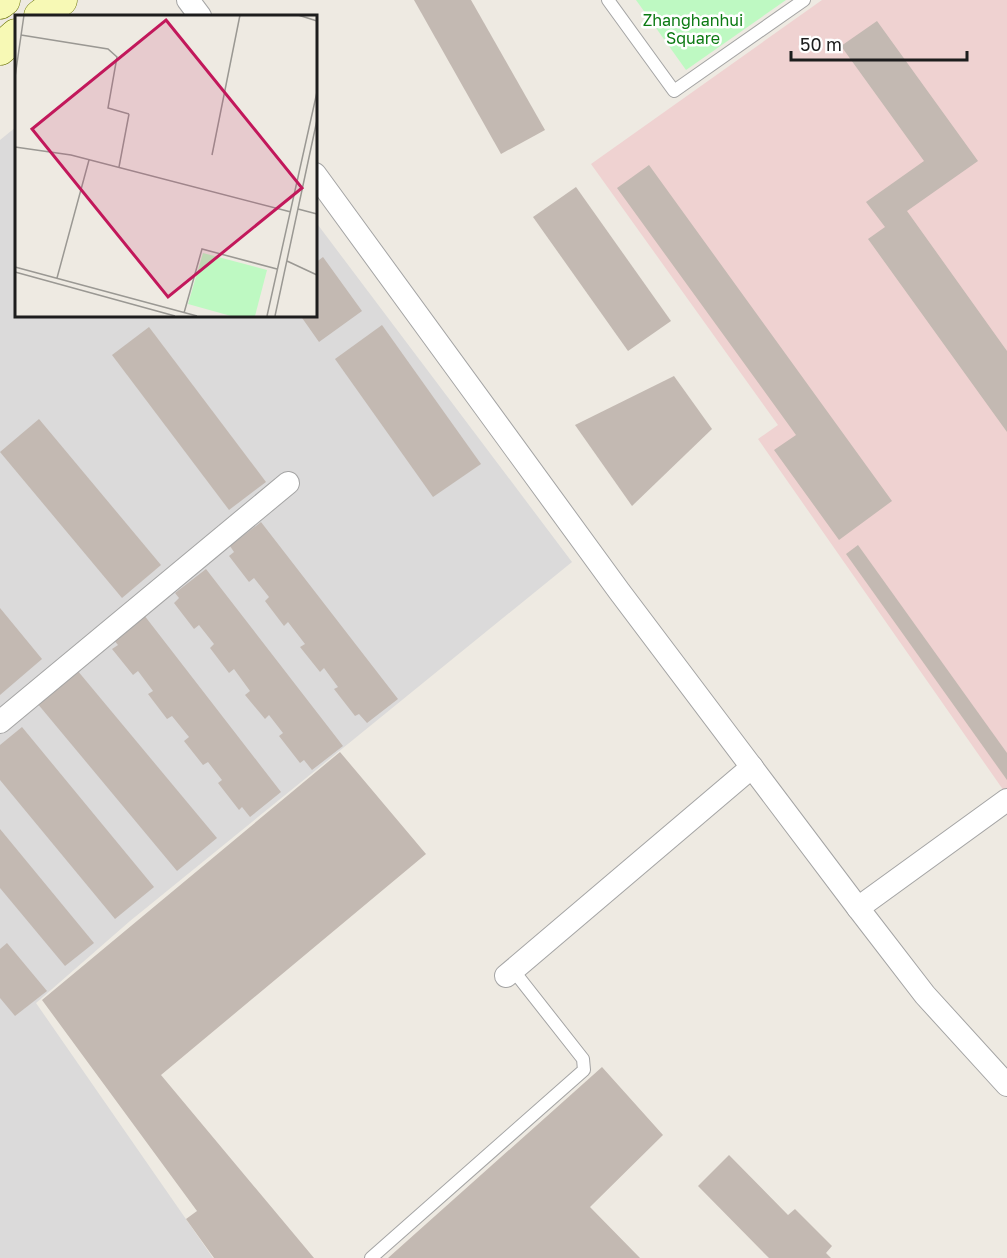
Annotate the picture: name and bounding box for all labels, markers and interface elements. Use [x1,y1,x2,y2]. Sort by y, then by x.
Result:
park label: Zhanghanhui Square [643,10,743,48]
inset map [15,15,316,316]
scale bar [791,24,966,62]
text: 50 m [800,33,842,55]

